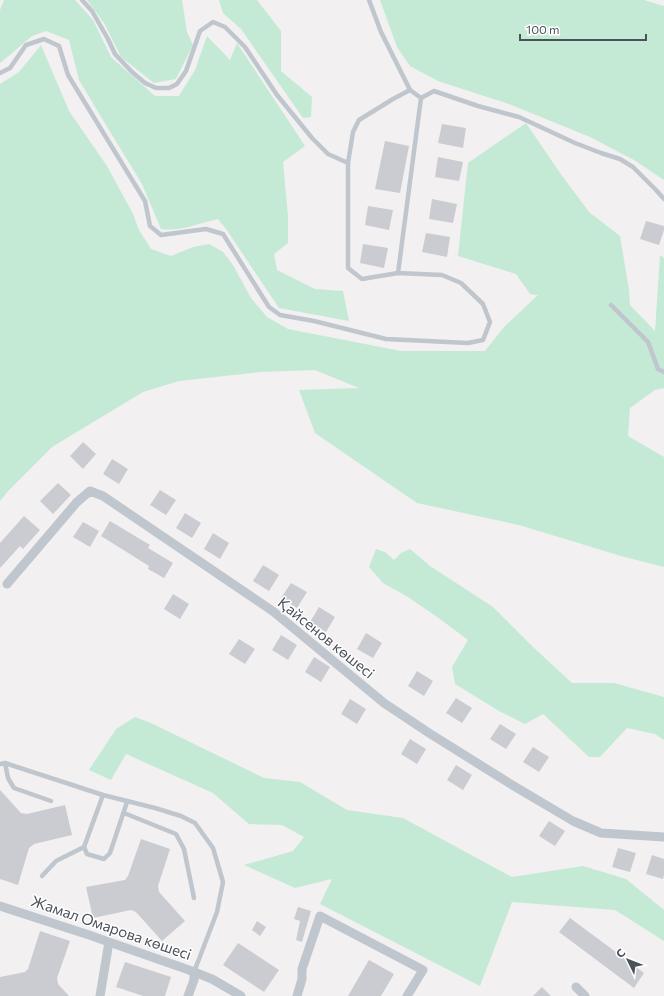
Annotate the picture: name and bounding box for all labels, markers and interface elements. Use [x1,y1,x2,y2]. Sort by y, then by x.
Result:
scale bar [520,16,646,42]
text: 100 m [526,22,560,36]
street label: Қайсенов көшесі [275,593,379,682]
street label: Жамал Омарова көшесі [29,891,194,963]
north arrow [608,940,648,980]
text: С [613,945,628,960]

